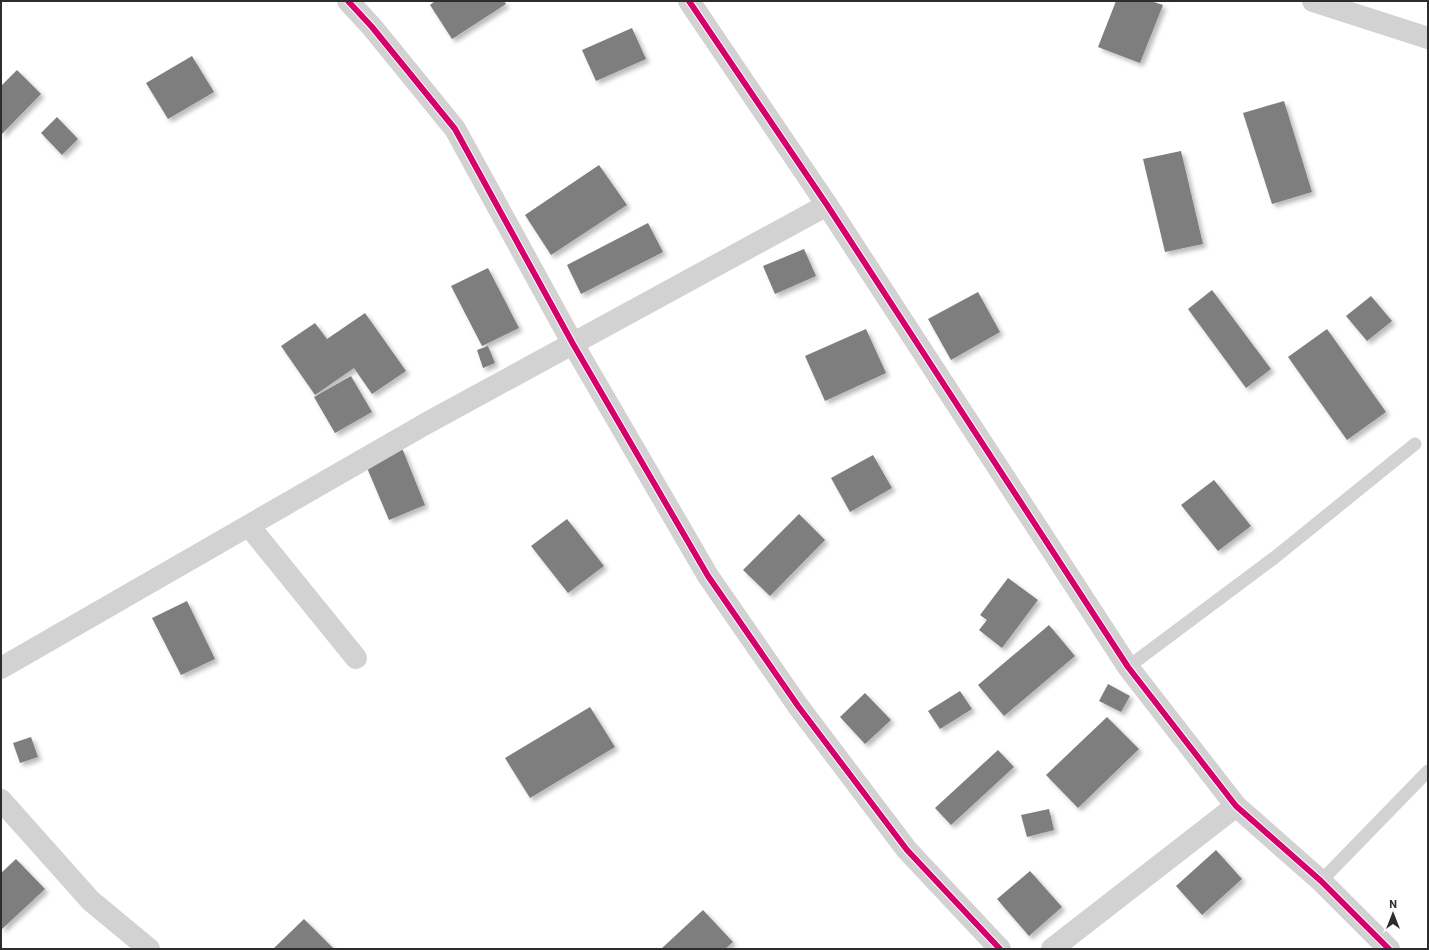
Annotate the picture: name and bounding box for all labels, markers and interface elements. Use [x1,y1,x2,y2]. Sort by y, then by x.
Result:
north arrow [1373,894,1413,934]
text: N [1389,898,1397,911]

